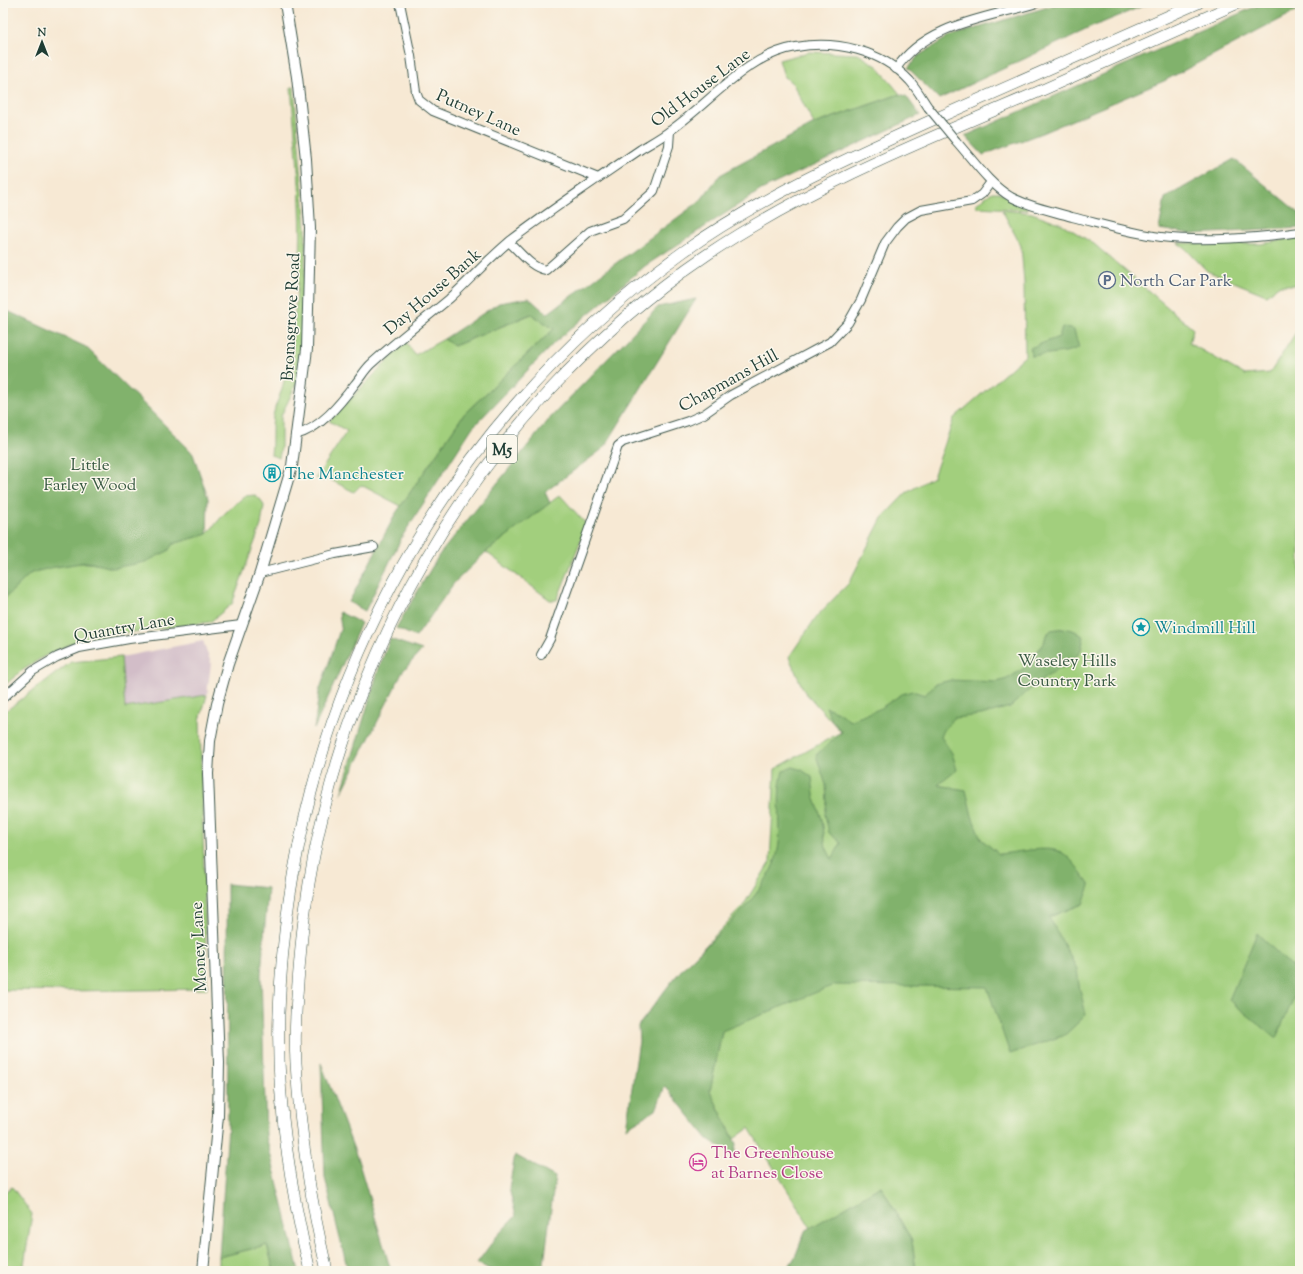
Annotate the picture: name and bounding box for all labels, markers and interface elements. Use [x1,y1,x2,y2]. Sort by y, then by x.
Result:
north arrow [22,22,62,62]
text: N [37,25,47,41]
street label: Old House Lane [646,43,756,134]
street label: Putney Lane [432,84,524,143]
street label: Day House Bank [379,244,487,342]
street label: Bromsgrove Road [277,252,307,382]
parking icon: North Car Park [1097,270,1117,290]
place label: North Car Park [1120,270,1232,294]
street label: Chapmans Hill [675,344,783,419]
road number: M5 [487,435,517,463]
park label: Little Farley Wood [44,454,137,498]
building icon: The Manchester [262,463,282,483]
place label: The Manchester [285,463,404,487]
street label: Quantry Lane [72,608,177,650]
place icon: Windmill Hill [1131,617,1151,637]
place label: Windmill Hill [1154,617,1256,641]
park label: Waseley Hills Country Park [1017,650,1117,694]
street label: Money Lane [186,901,214,993]
place label: The Greenhouse at Barnes Close [711,1142,834,1186]
hotel icon: The Greenhouse at Barnes Close [688,1152,708,1172]

